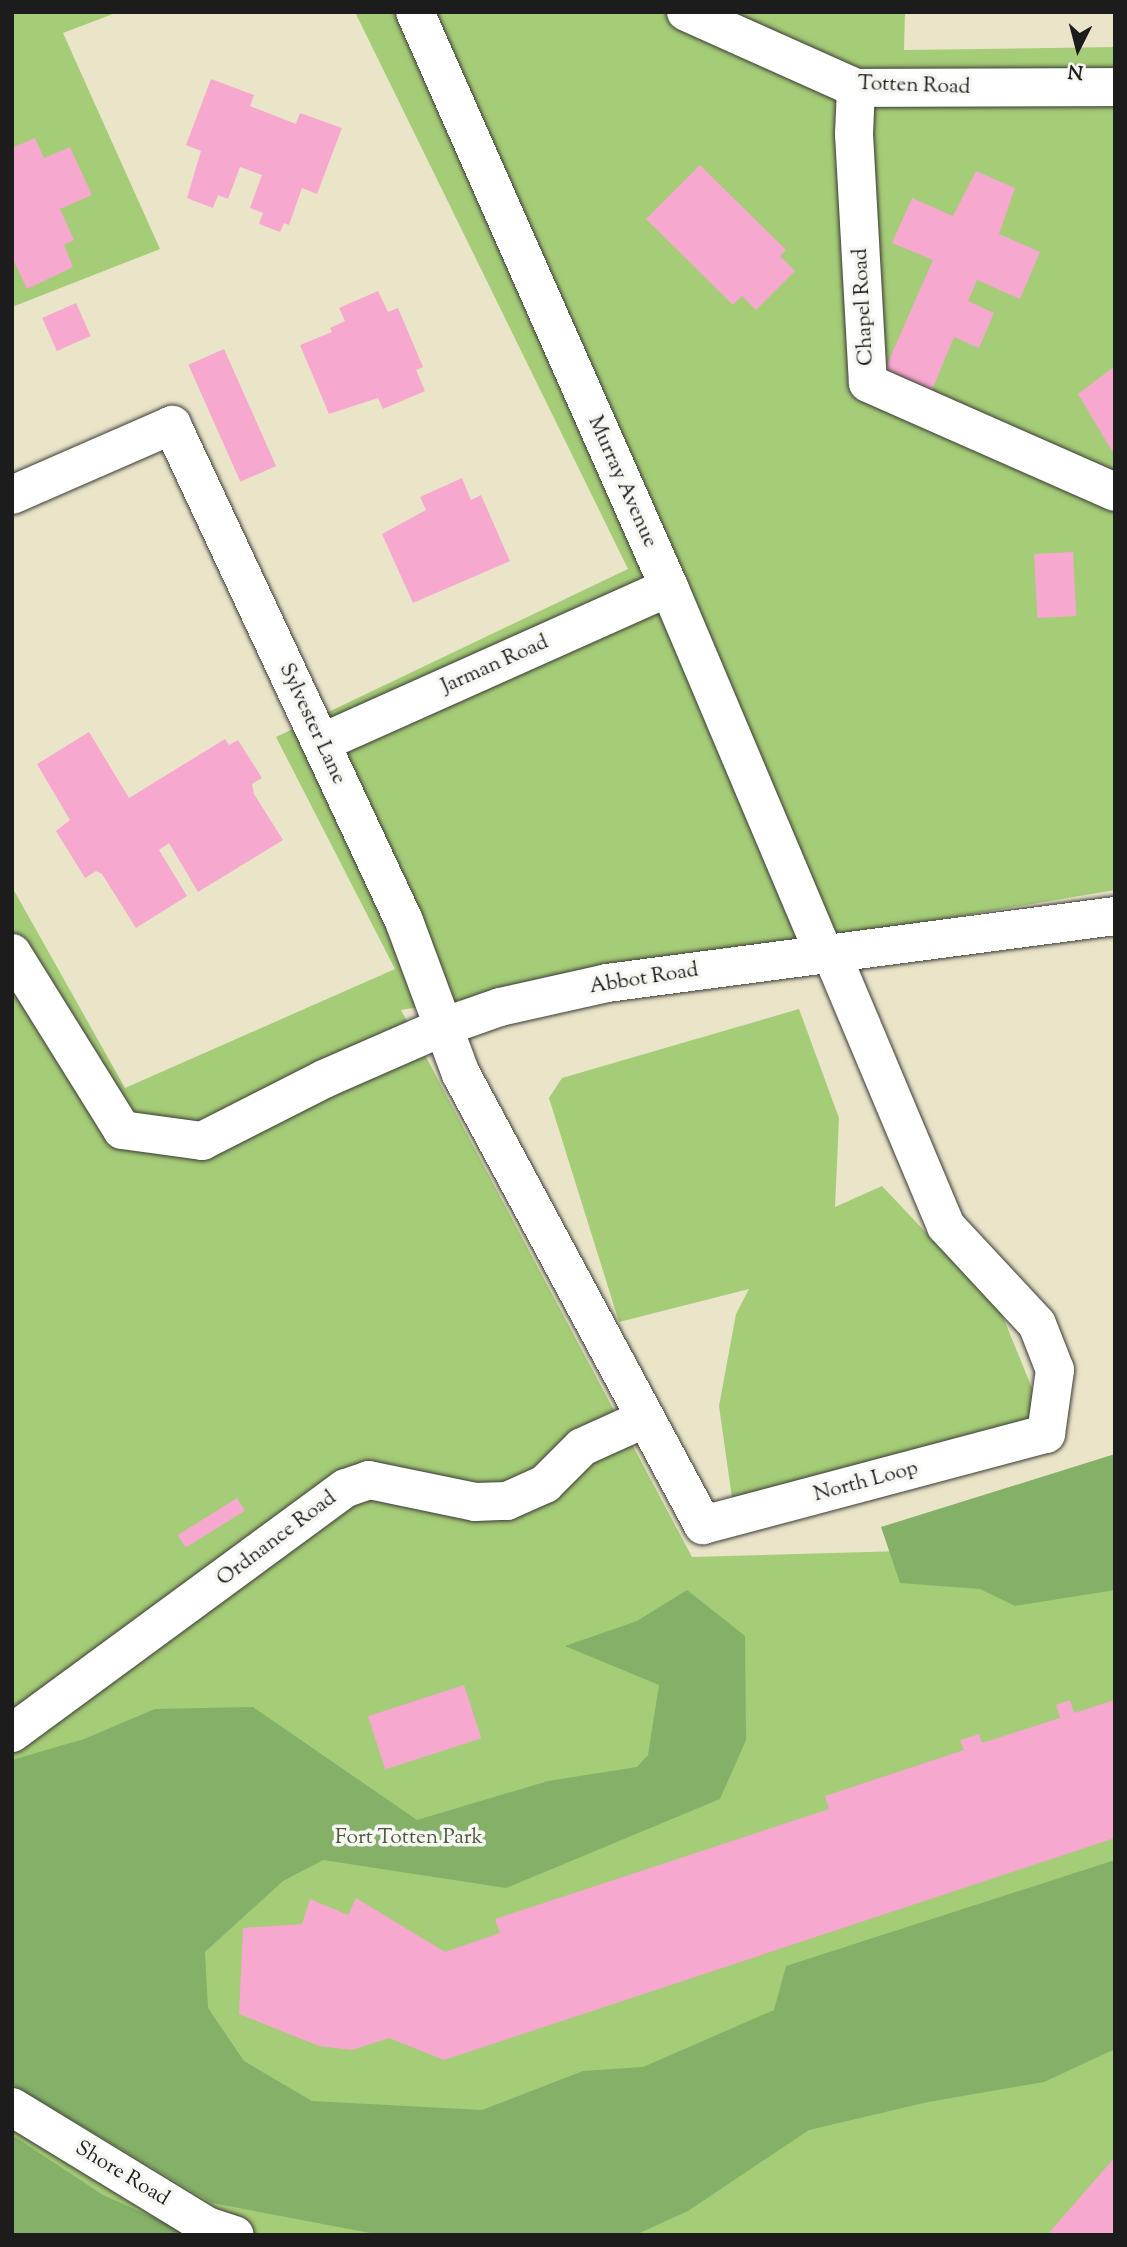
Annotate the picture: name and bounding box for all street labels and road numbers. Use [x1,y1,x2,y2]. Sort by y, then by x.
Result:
street label: Totten Road [857,71,971,101]
street label: Chapel Road [848,248,880,366]
street label: Murray Avenue [582,412,662,552]
street label: Jarman Road [438,630,552,700]
street label: Sylvester Lane [273,660,351,788]
street label: Abbot Road [588,958,700,1000]
street label: North Loop [811,1456,921,1508]
street label: Ordnance Road [212,1486,342,1592]
street label: Shore Road [70,2136,174,2212]

